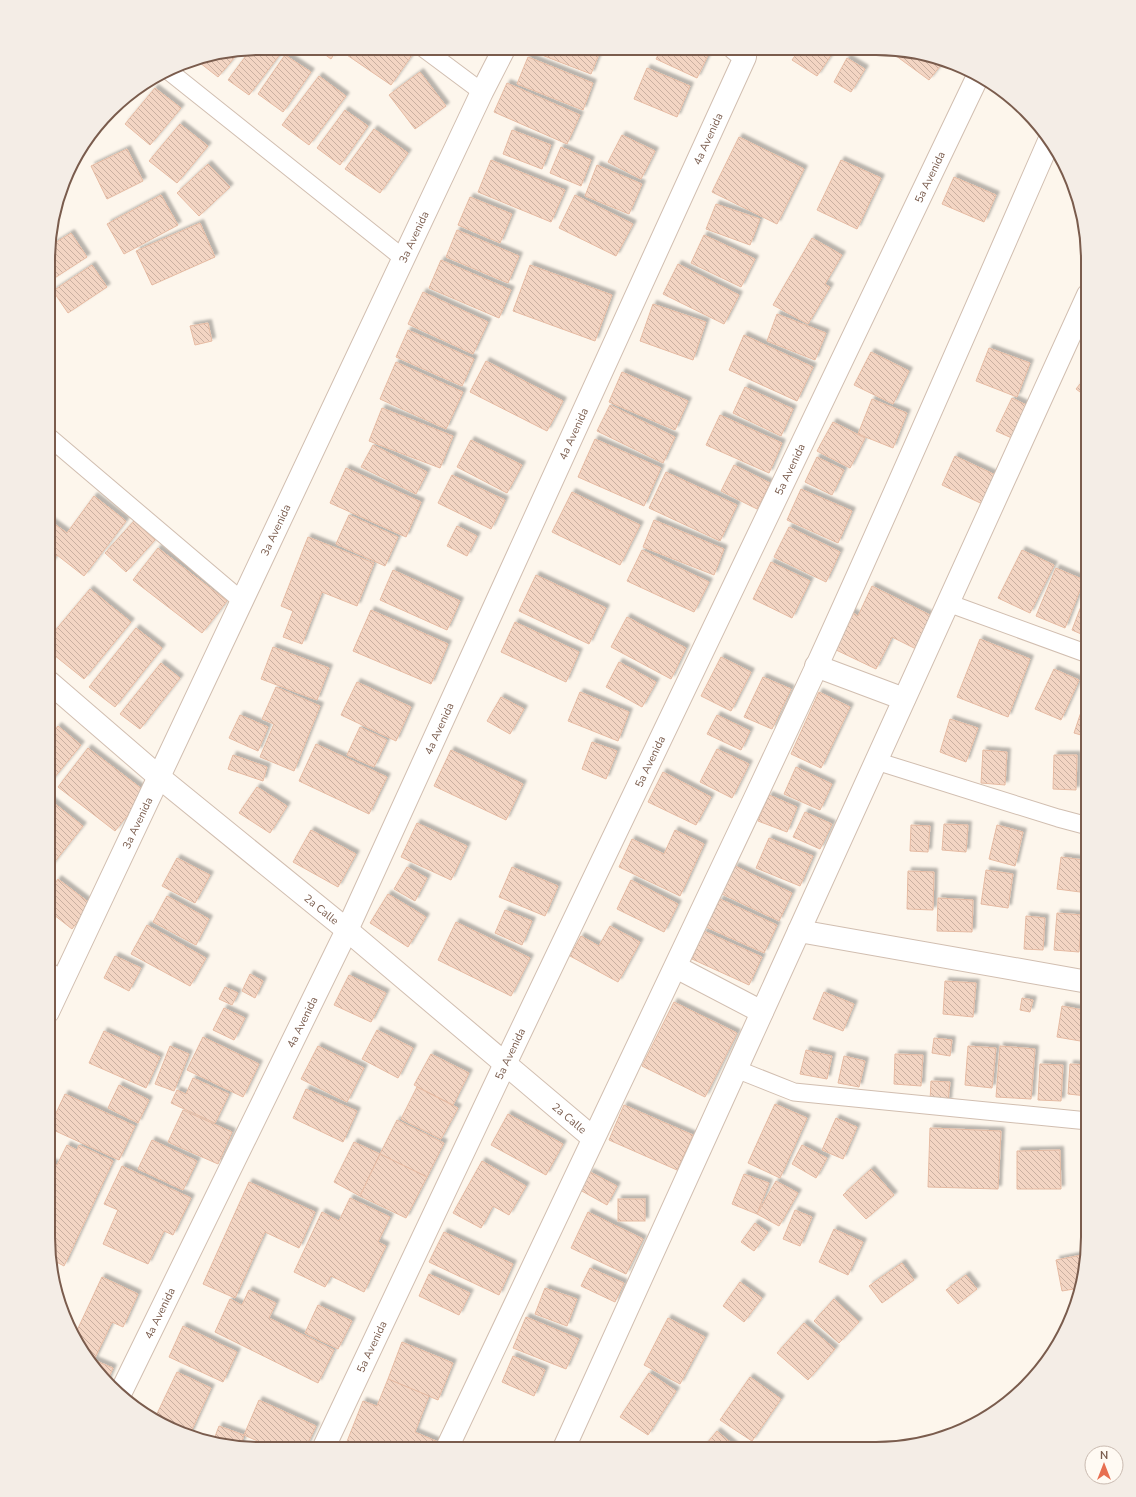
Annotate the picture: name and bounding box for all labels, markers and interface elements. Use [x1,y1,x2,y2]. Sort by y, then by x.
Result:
street label: 4a Avenida [690,111,727,167]
street label: 5a Avenida [911,149,949,206]
street label: 3a Avenida [395,209,433,265]
street label: 4a Avenida [555,405,592,462]
street label: 5a Avenida [771,441,809,498]
street label: 3a Avenida [257,502,295,558]
street label: 4a Avenida [421,700,458,757]
street label: 5a Avenida [632,733,669,790]
street label: 3a Avenida [119,795,156,852]
street label: 2a Calle [301,891,342,928]
street label: 4a Avenida [283,994,321,1051]
street label: 5a Avenida [492,1026,529,1082]
street label: 2a Calle [549,1100,590,1137]
street label: 4a Avenida [141,1285,179,1342]
street label: 5a Avenida [353,1318,391,1375]
north arrow [1084,1445,1124,1485]
text: N [1100,1448,1108,1463]

